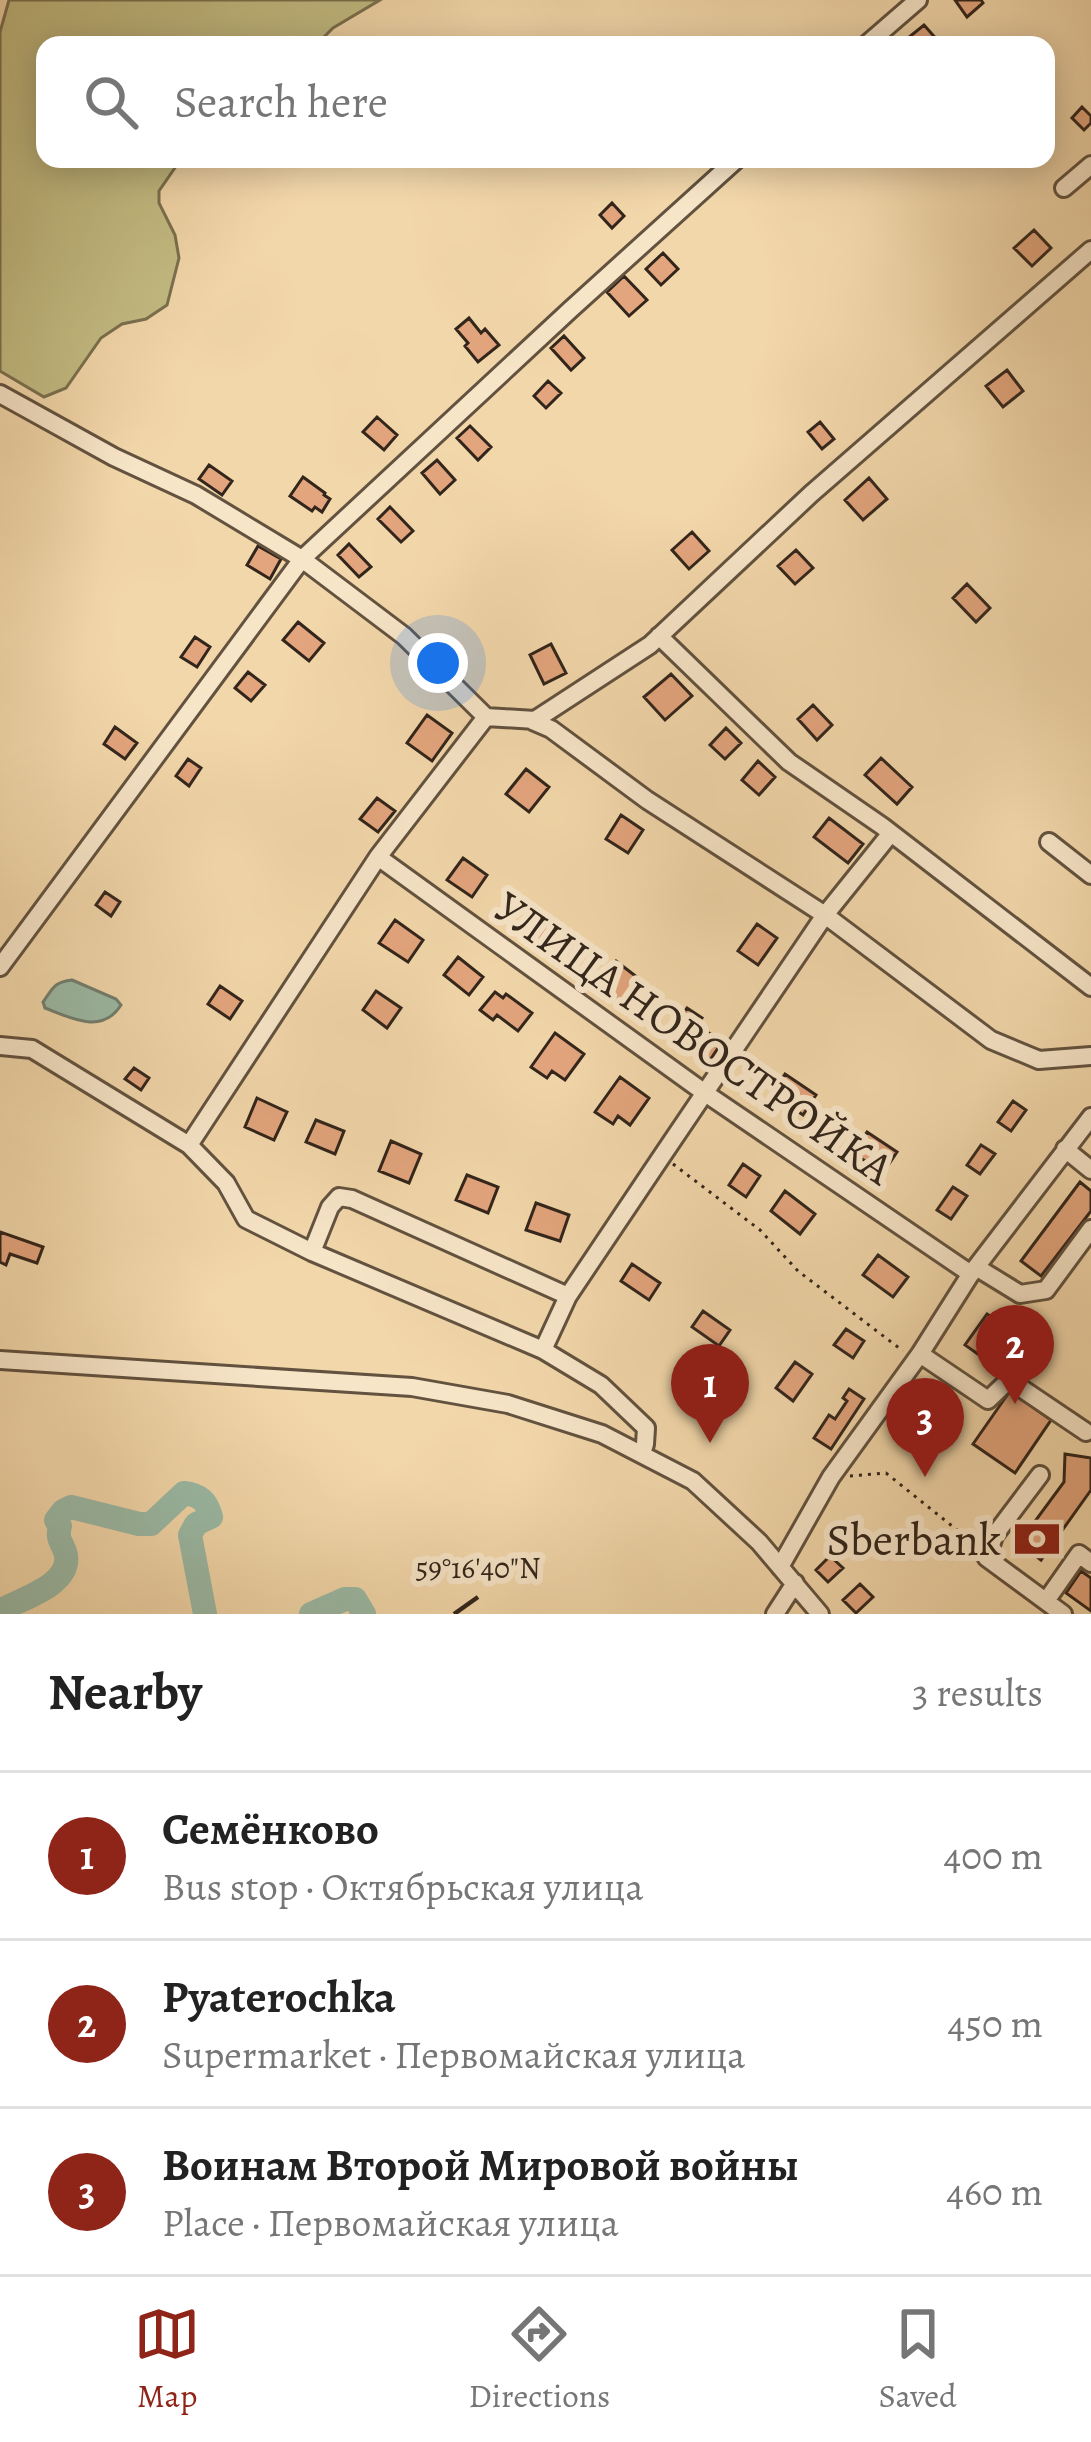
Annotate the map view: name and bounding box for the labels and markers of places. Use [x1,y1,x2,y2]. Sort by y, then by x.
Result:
pin: 2 [976,1305,1054,1404]
pin: 1 [671,1344,749,1443]
pin: 3 [886,1378,964,1477]
place label: Sberbank [826,1509,1001,1571]
bank icon: Sberbank [1012,1514,1062,1564]

